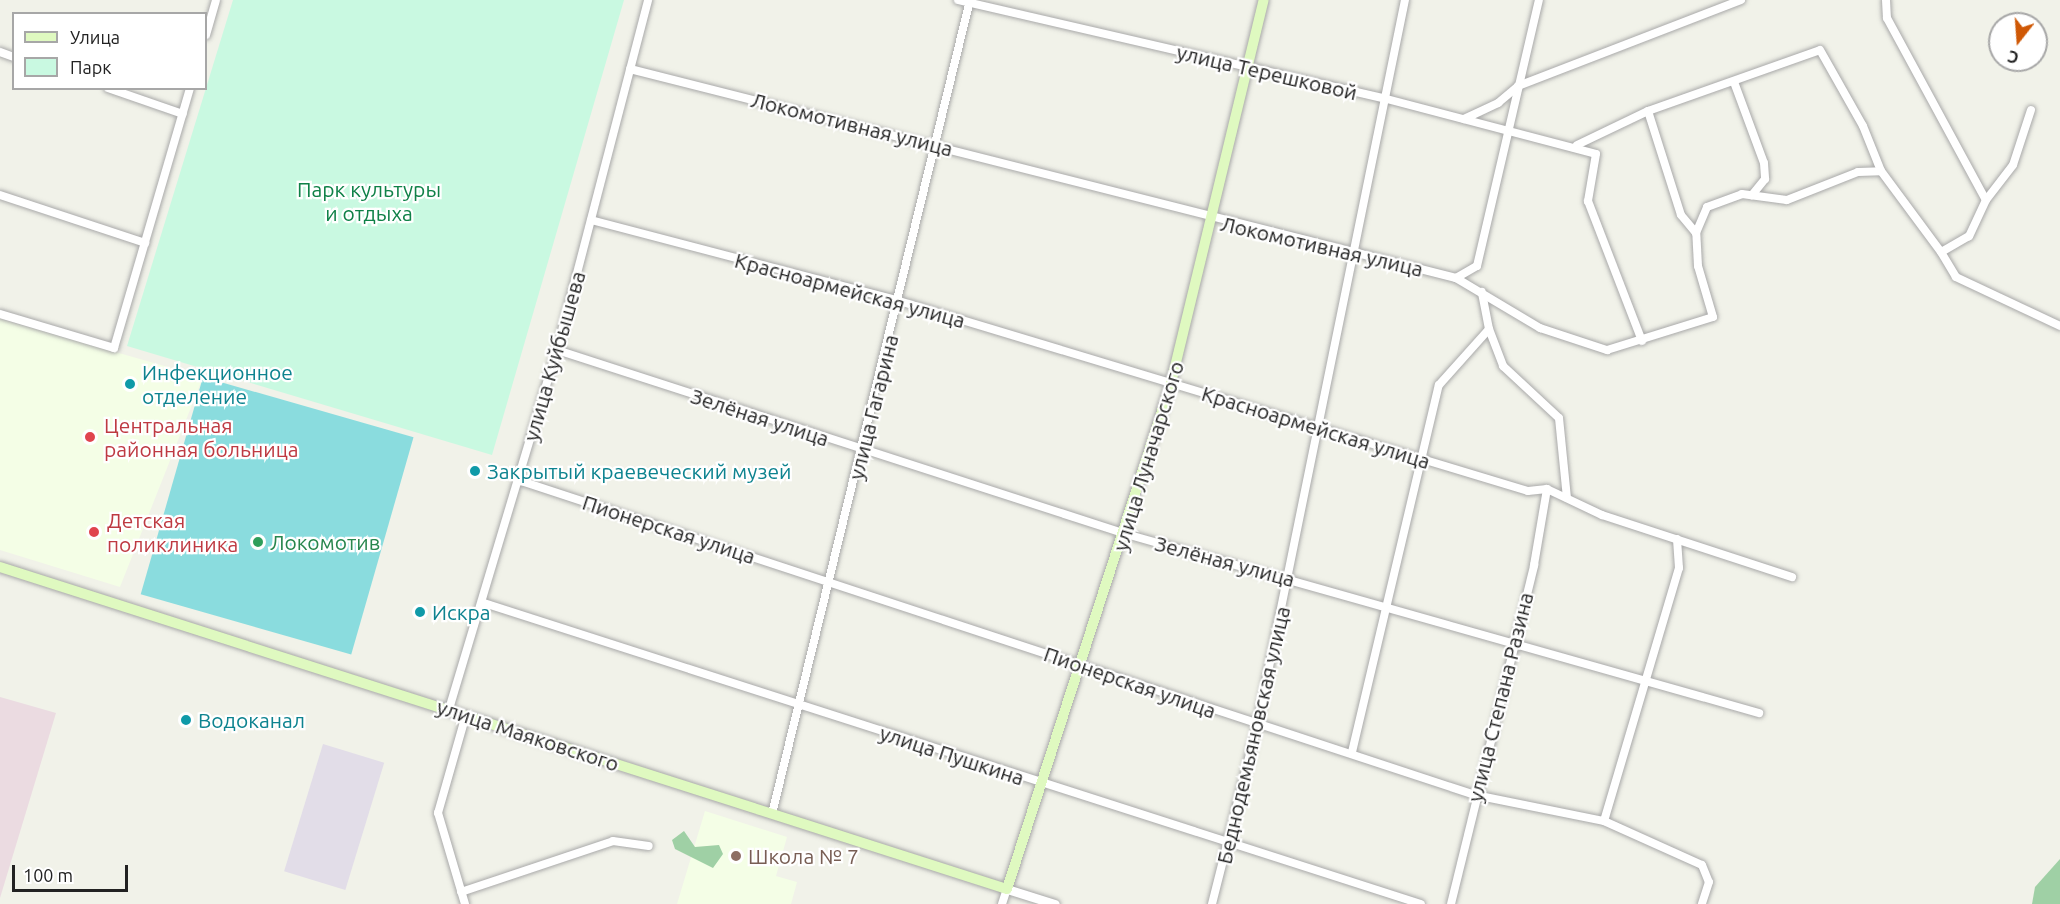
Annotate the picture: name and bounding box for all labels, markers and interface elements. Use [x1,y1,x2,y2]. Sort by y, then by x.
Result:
legend [12,12,207,90]
north arrow [1988,12,2048,72]
text: Улица [70,27,120,47]
street label: улица Терешковой [1174,39,1360,105]
text: С [2006,47,2021,67]
text: Парк [70,57,111,77]
street label: Локомотивная улица [749,87,955,161]
park label: Парк культуры и отдыха [297,176,441,226]
street label: Локомотивная улица [1218,210,1426,282]
street label: Красноармейская улица [732,247,968,333]
street label: улица Куйбышева [518,268,590,444]
street label: улица Гагарина [843,332,903,482]
street label: улица Луначарского [1107,358,1189,554]
place label: Инфекционное отделение [142,359,293,409]
marker: Инфекционное отделение [123,377,137,391]
street label: Красноармейская улица [1199,380,1433,474]
street label: Зелёная улица [688,383,832,451]
place label: Центральная районная больница [104,412,299,462]
marker: Центральная районная больница [81,428,99,446]
place label: Закрытый краевеческий музей [487,458,791,484]
marker: Закрытый краевеческий музей [468,464,482,478]
street label: Пионерская улица [579,489,759,569]
place label: Детская поликлиника [107,507,238,557]
marker: Детская поликлиника [85,523,103,541]
place label: Локомотив [270,529,380,555]
street label: Зелёная улица [1152,530,1298,592]
marker: Локомотив [251,535,265,549]
street label: улица Степана Разина [1462,590,1538,804]
place label: Искра [432,599,491,625]
street label: Беднодемьяновская улица [1211,604,1295,866]
marker: Искра [413,605,427,619]
street label: Пионерская улица [1041,641,1219,723]
street label: улица Маяковского [434,694,622,776]
place label: Водоканал [198,707,305,733]
marker: Водоканал [179,713,193,727]
street label: улица Пушкина [877,720,1027,790]
place label: Школа № 7 [748,843,859,869]
marker: Школа № 7 [729,849,743,863]
scale bar [15,853,130,891]
text: 100 m [23,865,73,885]

